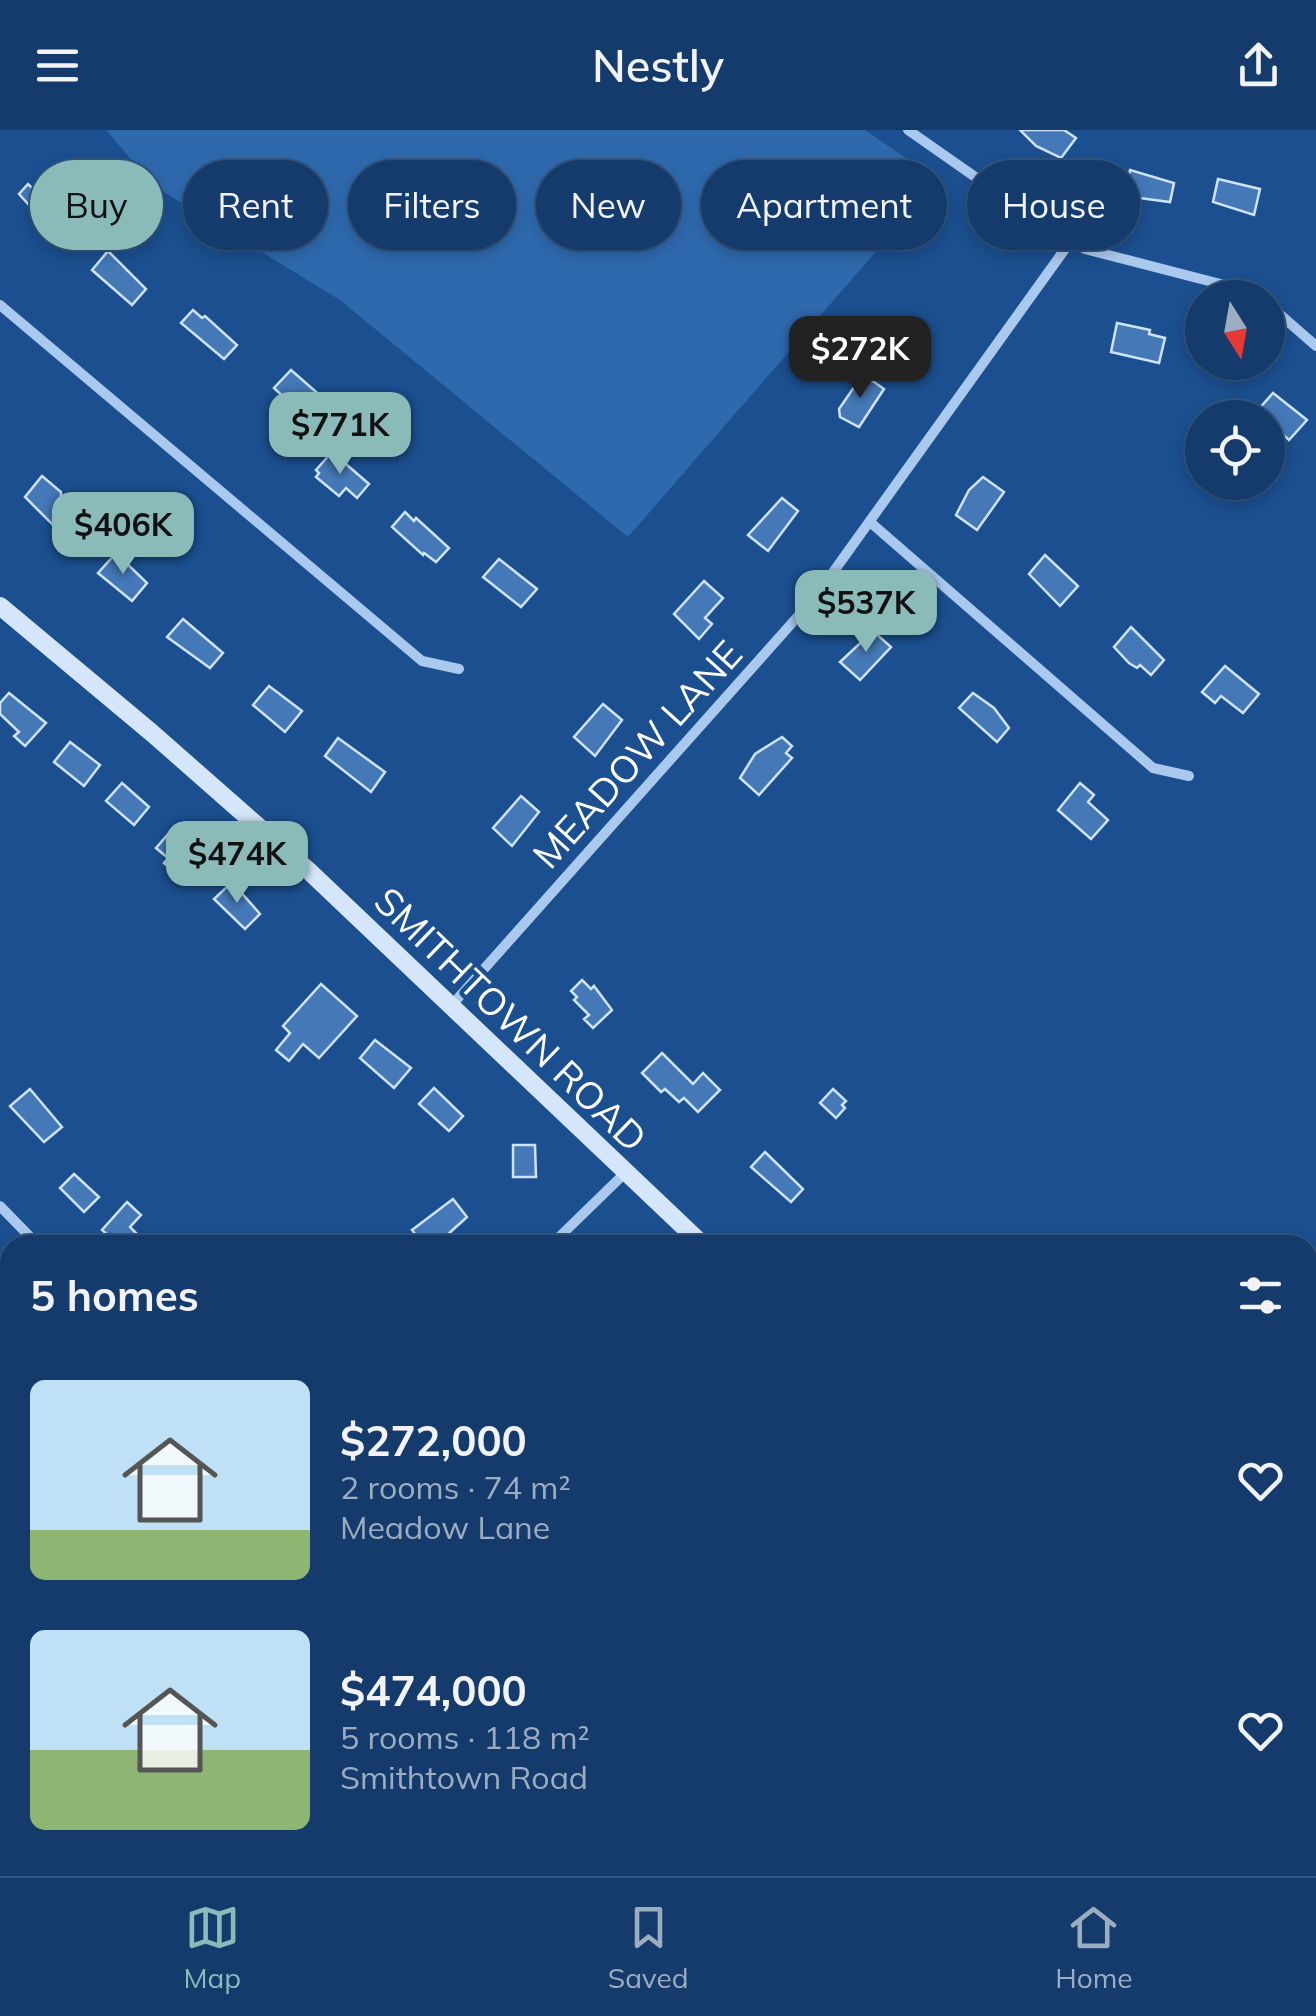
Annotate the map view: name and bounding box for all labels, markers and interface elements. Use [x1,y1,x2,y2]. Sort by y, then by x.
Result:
text: Nestly [592,37,724,93]
icon: menu [30,38,85,93]
icon: share [1231,38,1286,93]
chip: Buy [30,160,163,250]
chip: Rent [183,160,328,250]
chip: Filters [348,160,516,250]
chip: New [536,160,681,250]
chip: Apartment [701,160,947,250]
chip: House [967,160,1140,250]
north arrow [1185,280,1285,380]
map controls [1185,280,1285,500]
pin: $272K [790,316,930,401]
text: $272K [811,328,909,368]
pin: $771K [270,392,410,477]
button: locate [1185,400,1285,500]
text: $771K [291,404,389,444]
pin: $406K [53,492,193,577]
text: $406K [74,504,172,544]
pin: $537K [796,570,936,655]
text: $537K [817,582,915,622]
street label: MEADOW LANE [522,630,752,878]
pin: $474K [167,821,307,906]
text: $474K [188,833,286,873]
street label: SMITHTOWN ROAD [365,877,657,1161]
icon: filters [1233,1268,1288,1323]
text: 5 homes [30,1269,199,1322]
text: $272,000 [340,1414,527,1467]
icon: home [110,1420,230,1540]
icon: heart [1233,1453,1288,1508]
text: 2 rooms · 74 m² [340,1467,571,1507]
text: Meadow Lane [340,1507,550,1547]
text: $474,000 [340,1664,527,1717]
icon: home [110,1670,230,1790]
icon: heart [1233,1703,1288,1758]
text: 5 rooms · 118 m² [340,1717,590,1757]
text: Smithtown Road [340,1757,588,1797]
tab: Map [183,1900,241,1995]
tab: Saved [608,1900,689,1995]
tab: Home [1055,1900,1133,1995]

